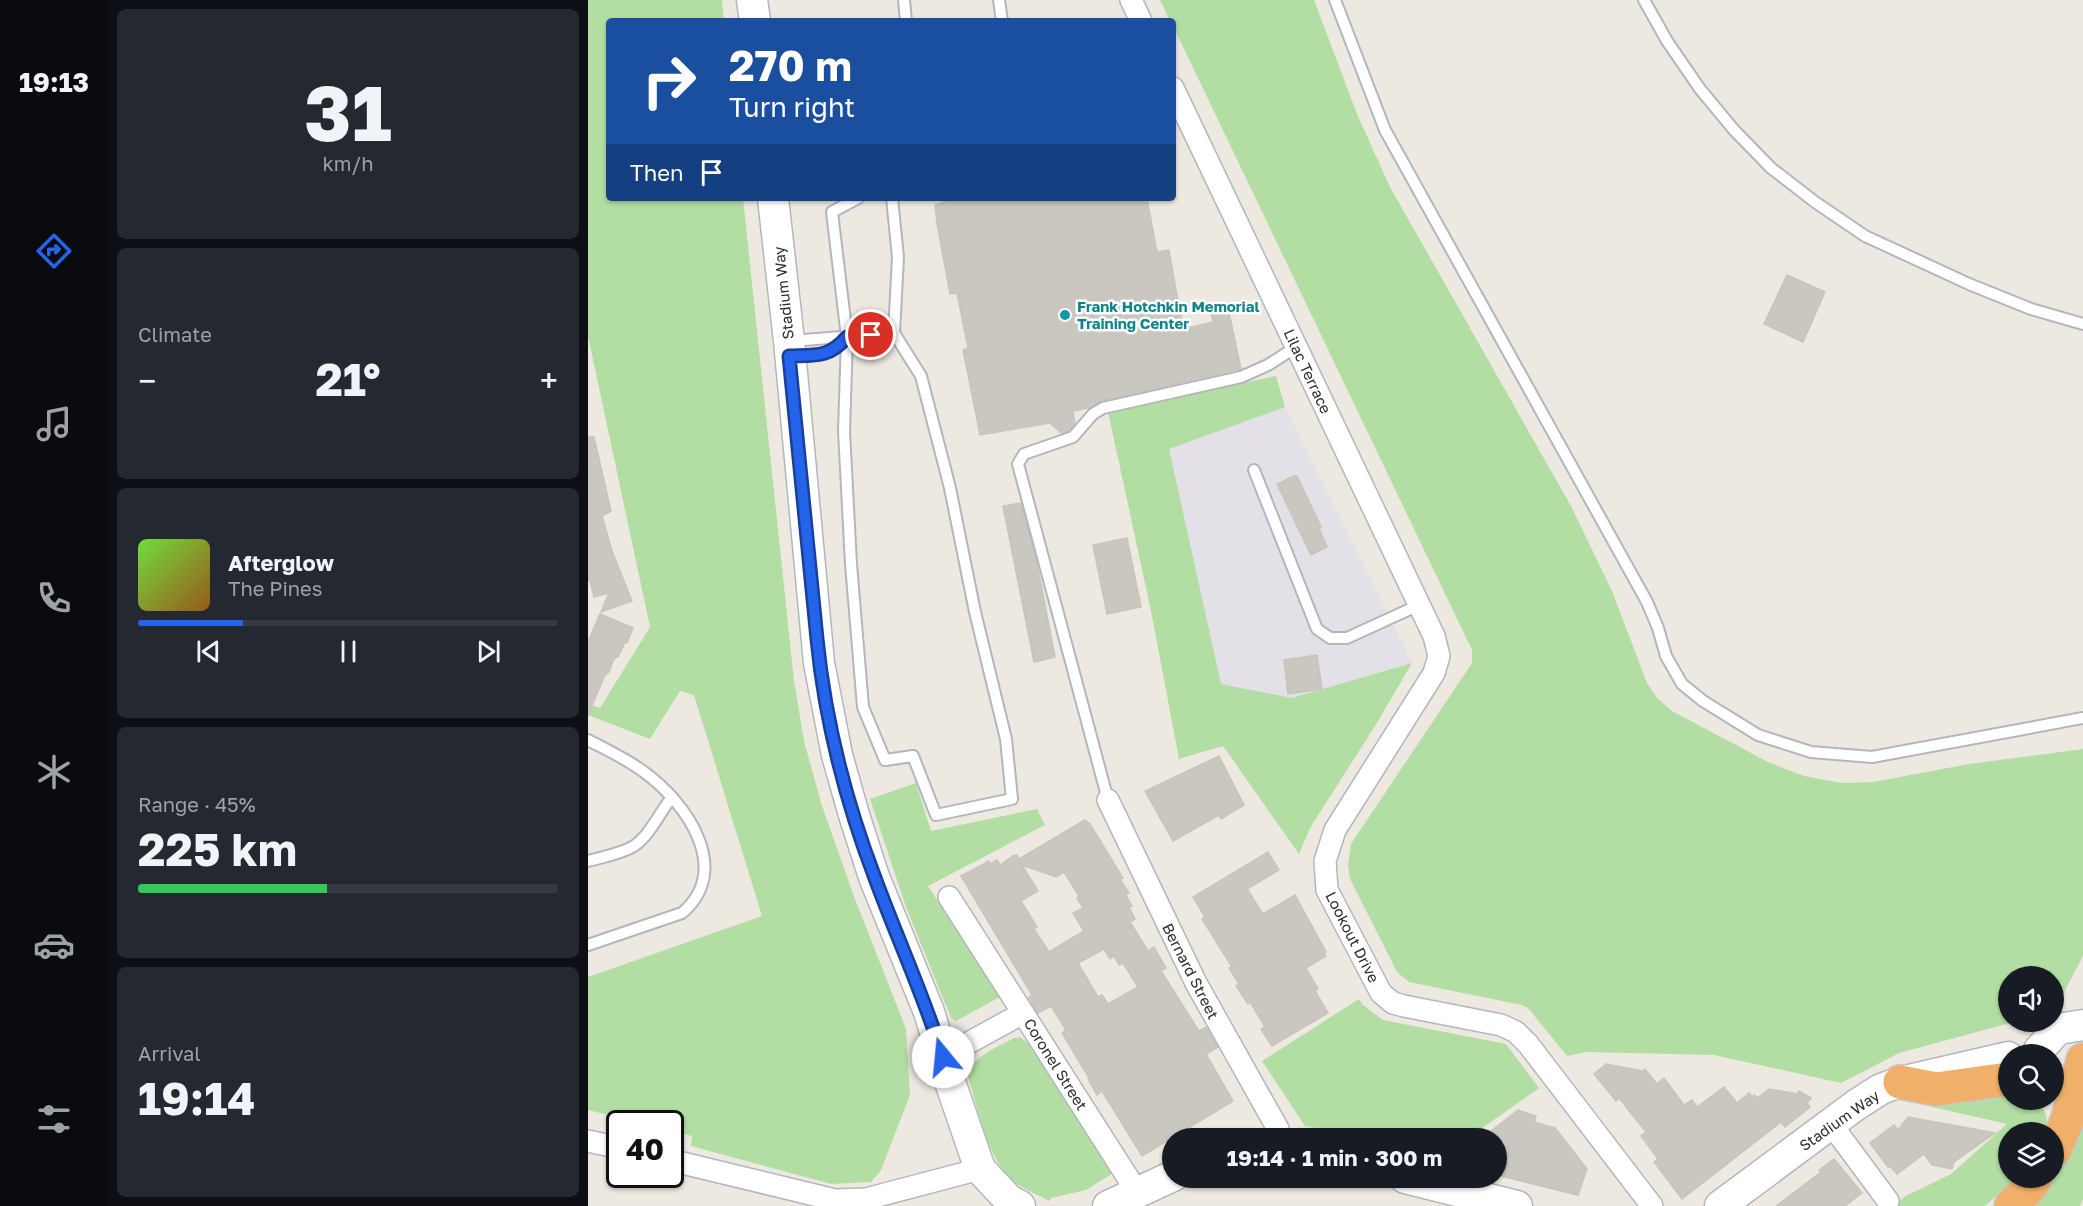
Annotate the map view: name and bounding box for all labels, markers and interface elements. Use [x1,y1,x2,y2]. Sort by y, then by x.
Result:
text: 270 m [729,40,852,90]
icon: right [630,42,708,120]
text: 31 [304,65,392,158]
text: 19:13 [19,66,89,98]
text: Turn right [729,91,855,123]
text: km/h [323,151,373,175]
icon: arrive [695,156,728,189]
text: Then [630,159,683,186]
icon: directions [33,230,75,272]
street label: Stadium Way [769,245,797,340]
place label: Frank Hotchkin Memorial Training Center [1077,297,1259,332]
marker: Frank Hotchkin Memorial Training Center [1058,308,1072,322]
pin [845,309,896,360]
icon: arrive [854,318,887,351]
text: Climate [138,322,212,346]
street label: Lilac Terrace [1281,326,1336,416]
text: 21° [315,352,381,406]
text: − [138,361,156,400]
text: + [540,361,558,400]
icon: music [33,403,75,445]
text: Afterglow [228,549,334,576]
text: The Pines [228,576,322,600]
icon: phone [33,577,75,619]
icon: previous [192,635,225,668]
icon: pause [332,635,365,668]
icon: next [472,635,505,668]
icon: climate [33,751,75,793]
text: Range · 45% [138,792,256,816]
text: 225 km [138,822,297,876]
street label: Lookout Drive [1322,889,1384,986]
street label: Bernard Street [1159,920,1223,1022]
icon: car [33,924,75,966]
map controls [1998,966,2064,1188]
button: sound [1998,966,2064,1032]
street label: Coronel Street [1021,1015,1091,1113]
position arrow [911,1025,975,1089]
text: Arrival [138,1041,201,1065]
button: search [1998,1044,2064,1110]
text: 19:14 [138,1071,255,1125]
street label: Stadium Way [1796,1085,1883,1154]
icon: filters [33,1098,75,1140]
speed limit sign: 40 [606,1110,684,1188]
button: layers [1998,1122,2064,1188]
text: 19:14 · 1 min · 300 m [1227,1144,1442,1171]

